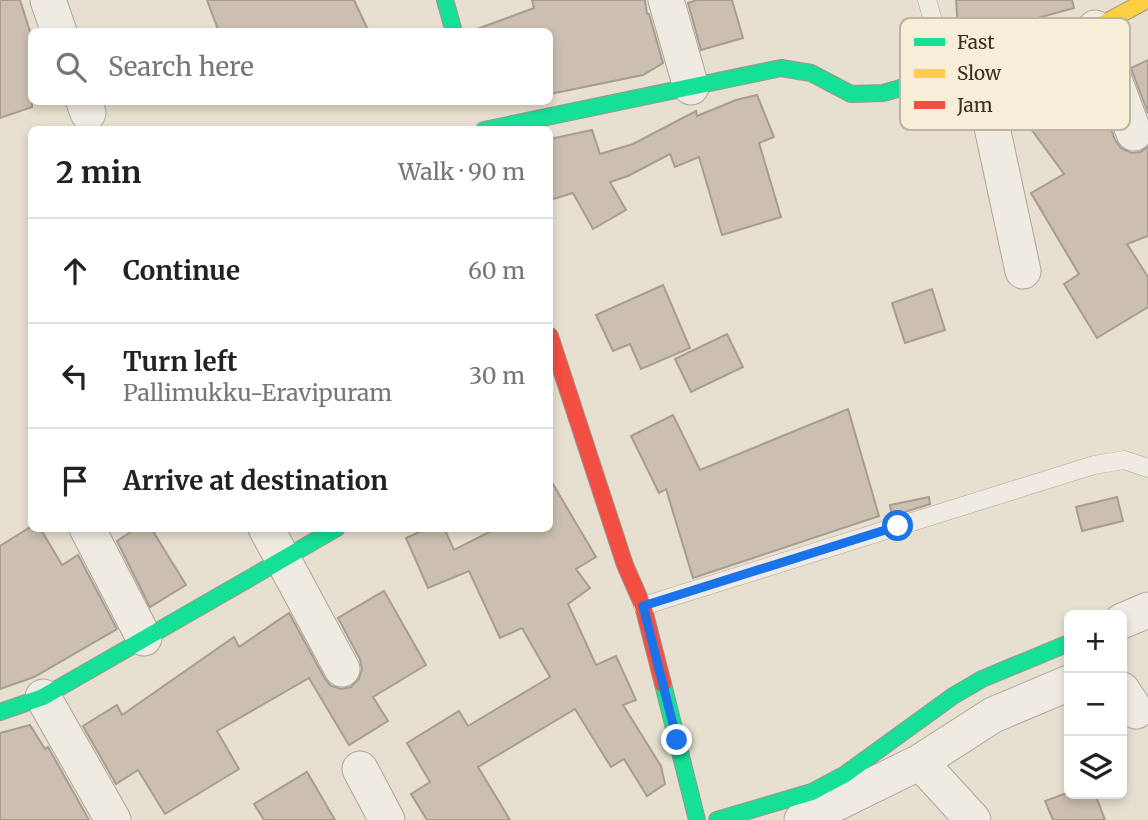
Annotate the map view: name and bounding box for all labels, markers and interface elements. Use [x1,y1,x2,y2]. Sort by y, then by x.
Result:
legend [900,18,1130,130]
search box [28,28,553,105]
text: Fast [957,30,995,54]
icon: search [52,48,90,86]
text: Search here [108,50,254,83]
text: Slow [957,61,1002,85]
text: Jam [956,93,993,117]
text: 2 min [56,153,141,191]
text: Walk · 90 m [398,157,525,186]
icon: ahead [56,252,94,290]
text: Continue [123,254,240,287]
text: 60 m [468,256,525,285]
text: Turn left [123,345,237,378]
icon: left [56,357,94,395]
text: 30 m [469,361,525,390]
text: Pallimukku-Eravipuram [123,378,392,407]
icon: arrive [56,462,94,500]
text: Arrive at destination [123,464,388,497]
route start [882,510,913,541]
map controls [1064,610,1127,799]
button: + [1064,610,1127,673]
button: − [1064,673,1127,736]
route end [661,724,692,755]
button: layers [1064,736,1127,799]

